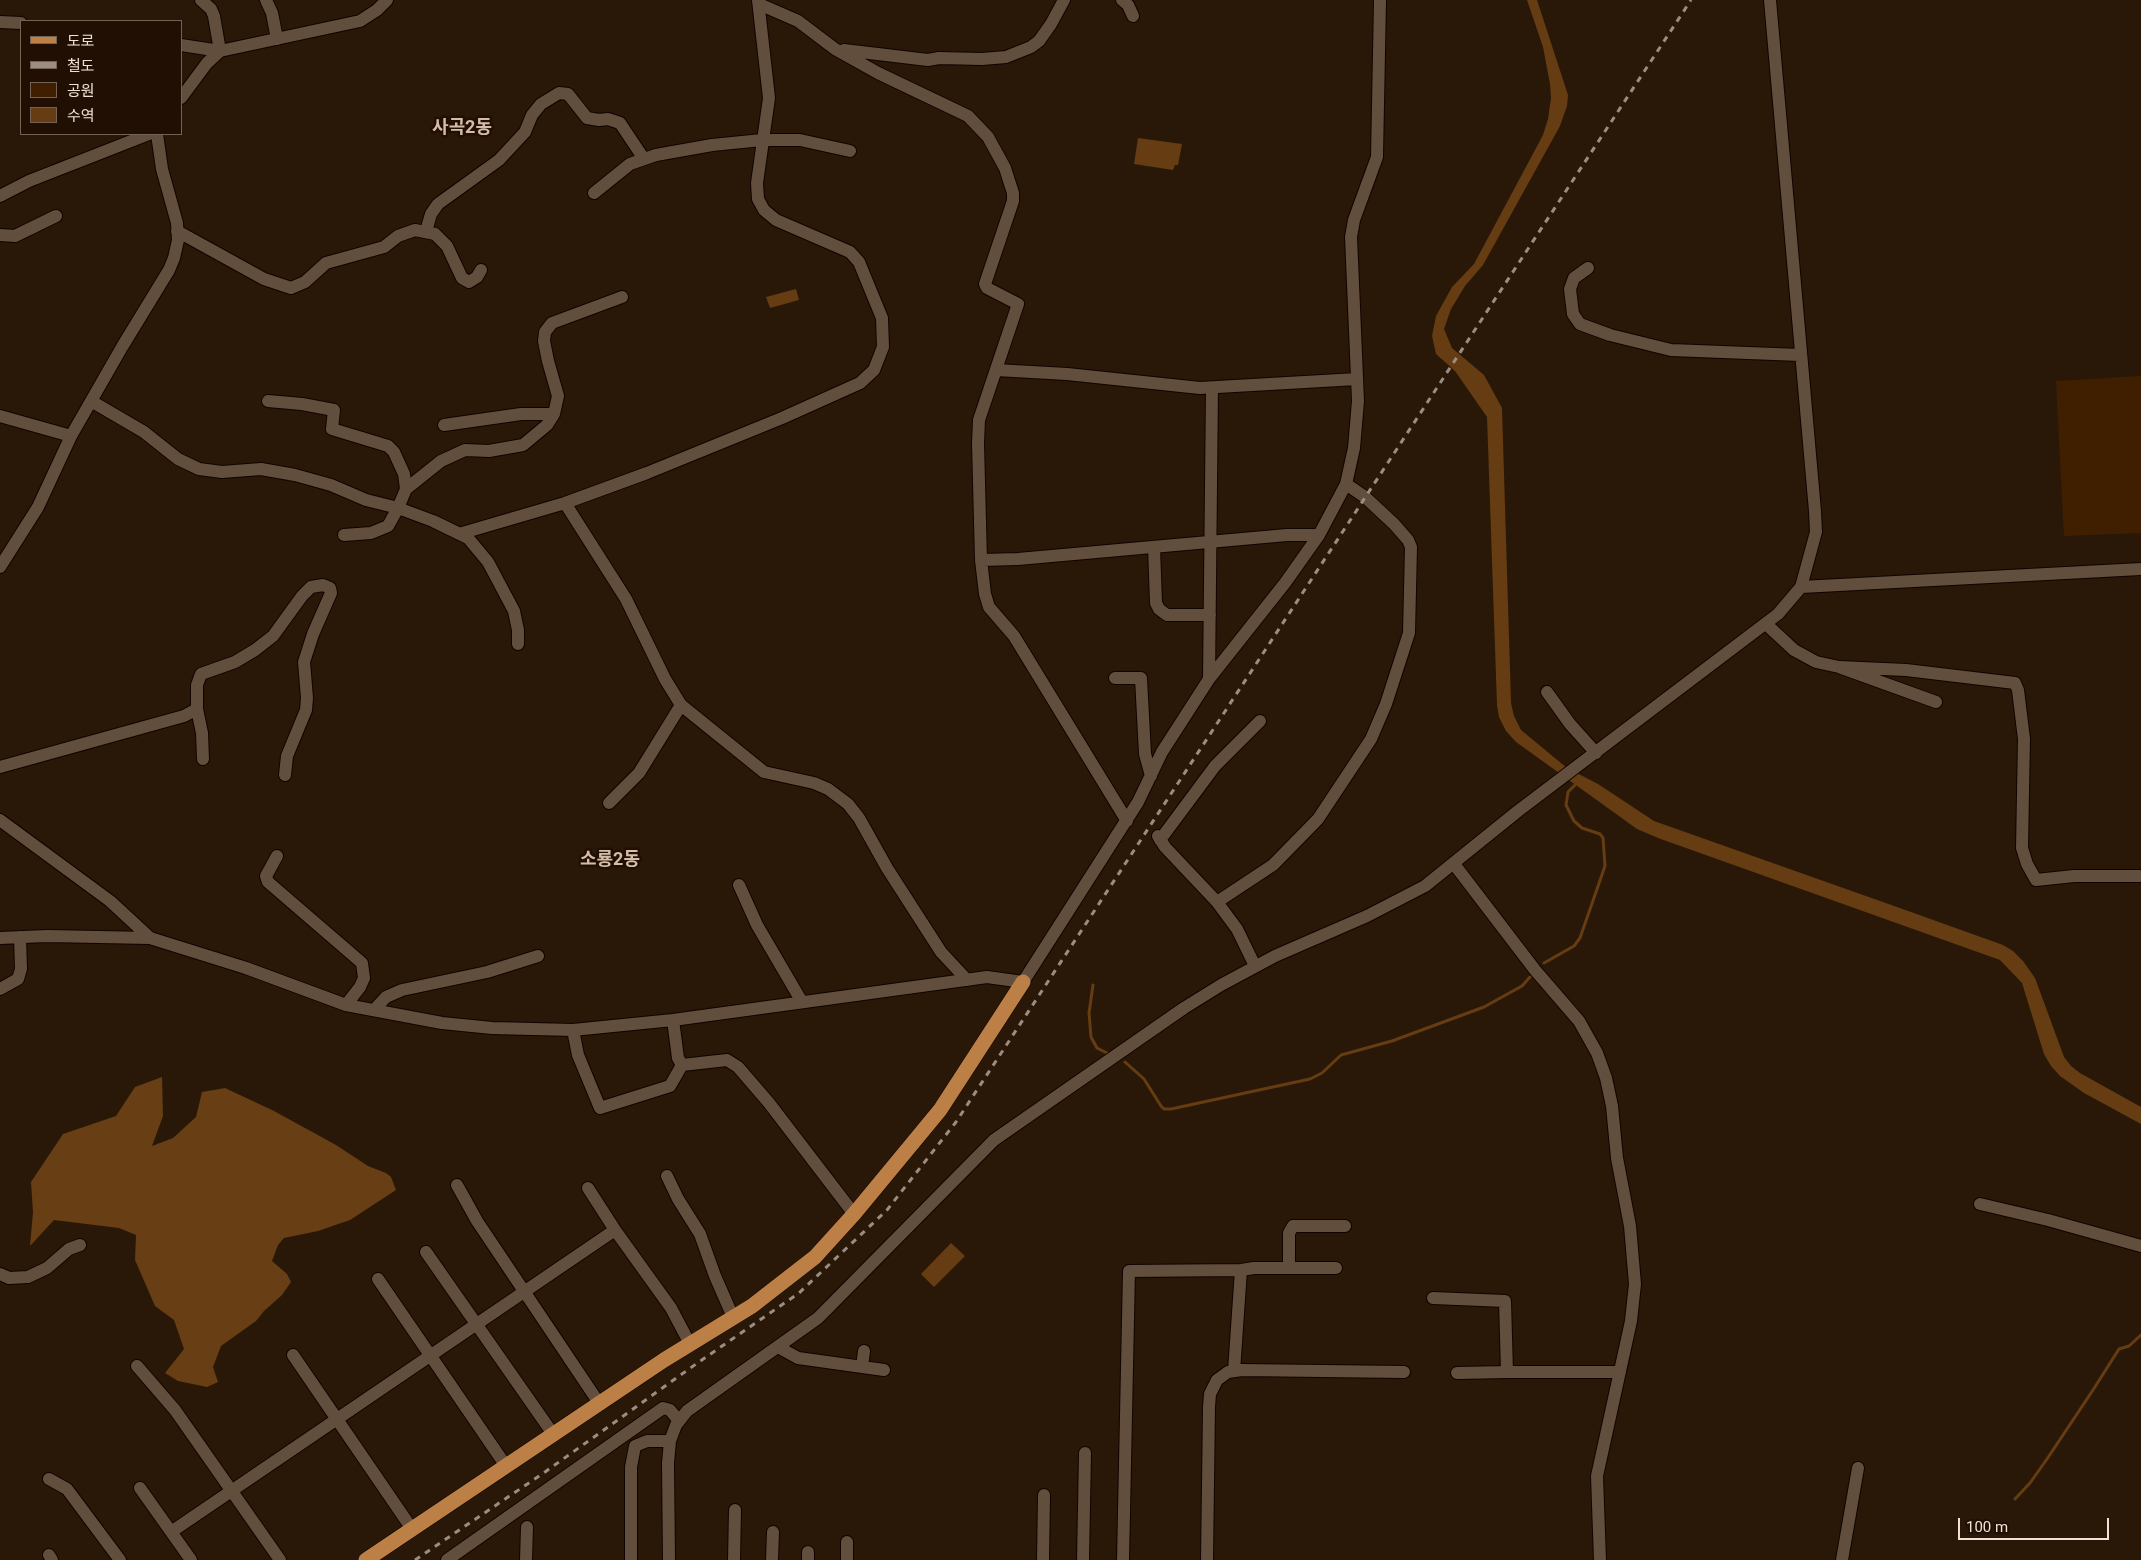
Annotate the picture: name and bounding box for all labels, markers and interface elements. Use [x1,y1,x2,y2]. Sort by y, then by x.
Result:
legend [20,20,182,135]
text: 도로 [67,32,95,50]
text: 철도 [67,57,95,75]
text: 공원 [67,82,95,100]
text: 수역 [67,107,95,125]
district label: 사곡2동 [432,117,492,139]
district label: 소룡2동 [580,849,640,871]
scale bar [1961,1508,2112,1540]
text: 100 m [1966,1518,2008,1536]

